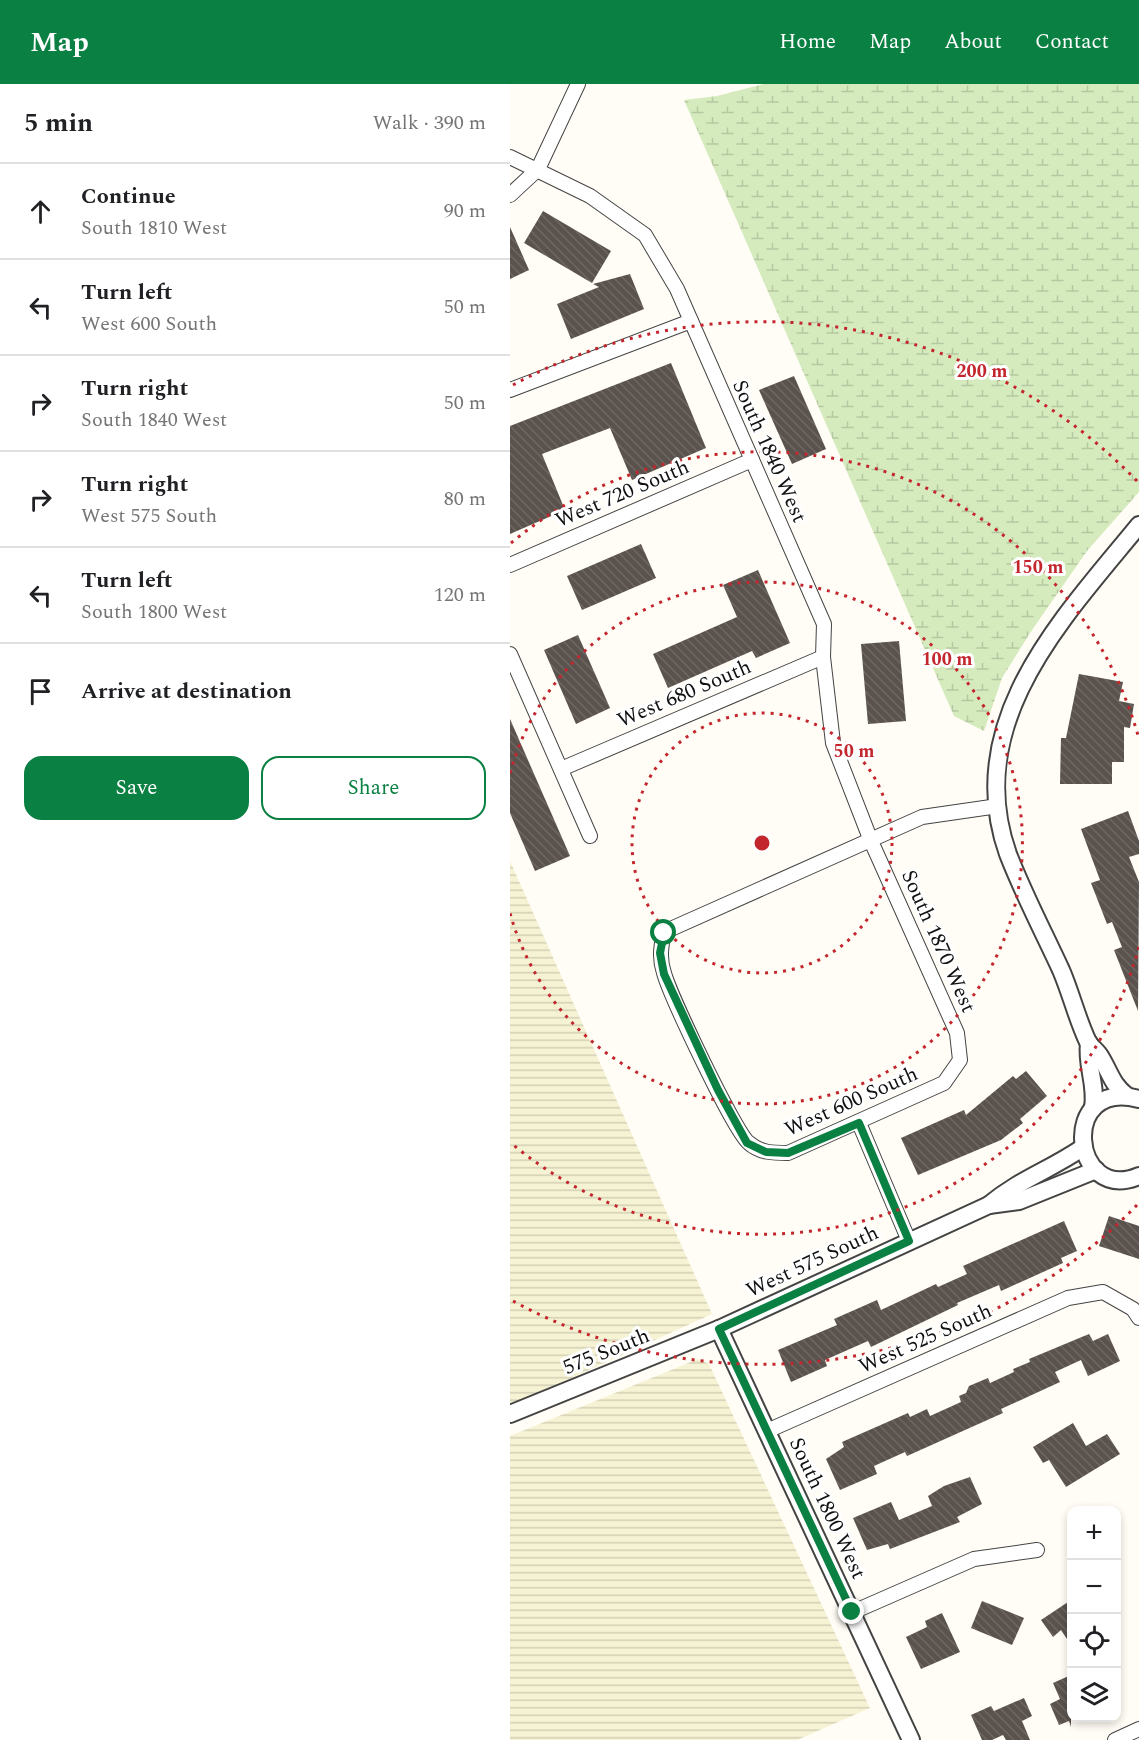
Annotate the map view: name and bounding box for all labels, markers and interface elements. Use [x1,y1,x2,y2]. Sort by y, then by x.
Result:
text: Map [30,21,89,64]
text: Home [779,26,836,58]
text: Map [869,26,911,58]
text: About [944,26,1002,58]
text: Contact [1035,26,1109,58]
text: 5 min [24,103,93,143]
text: Walk · 390 m [373,108,486,138]
text: Continue [81,180,176,213]
icon: ahead [24,195,57,228]
text: 90 m [444,196,486,226]
text: South 1810 West [81,213,227,243]
text: Turn left [81,276,173,309]
icon: left [24,291,57,324]
text: 50 m [444,292,486,322]
text: West 600 South [81,309,217,339]
text: 200 m [956,358,1008,385]
text: Turn right [81,372,188,405]
street label: South 1840 West [723,375,815,528]
icon: right [24,387,57,420]
text: 50 m [444,388,486,418]
text: South 1840 West [81,405,227,435]
street label: West 720 South [550,451,694,537]
text: Turn right [81,468,188,501]
icon: right [24,483,57,516]
text: 80 m [444,484,486,514]
text: West 575 South [81,501,217,531]
text: 150 m [1012,554,1064,581]
text: Turn left [81,564,173,597]
icon: left [24,579,57,612]
text: 120 m [434,580,486,610]
text: South 1800 West [81,597,227,627]
text: 100 m [921,646,973,673]
street label: West 680 South [612,651,756,737]
icon: arrive [24,675,57,708]
text: Arrive at destination [81,675,292,708]
text: 50 m [834,738,874,765]
button: Save [24,756,249,820]
button: Share [261,756,486,820]
centre of rings [752,833,772,853]
street label: South 1870 West [892,865,984,1018]
route start [650,919,676,945]
street label: West 600 South [780,1058,923,1146]
street label: West 575 South [741,1217,884,1307]
street label: West 525 South [854,1295,997,1383]
street label: 575 South [558,1320,655,1384]
street label: South 1800 West [780,1432,874,1585]
map controls [1067,1506,1121,1722]
button: + [1067,1506,1121,1560]
button: − [1067,1560,1121,1614]
route end [838,1598,864,1624]
button: locate [1067,1614,1121,1668]
button: layers [1067,1668,1121,1722]

